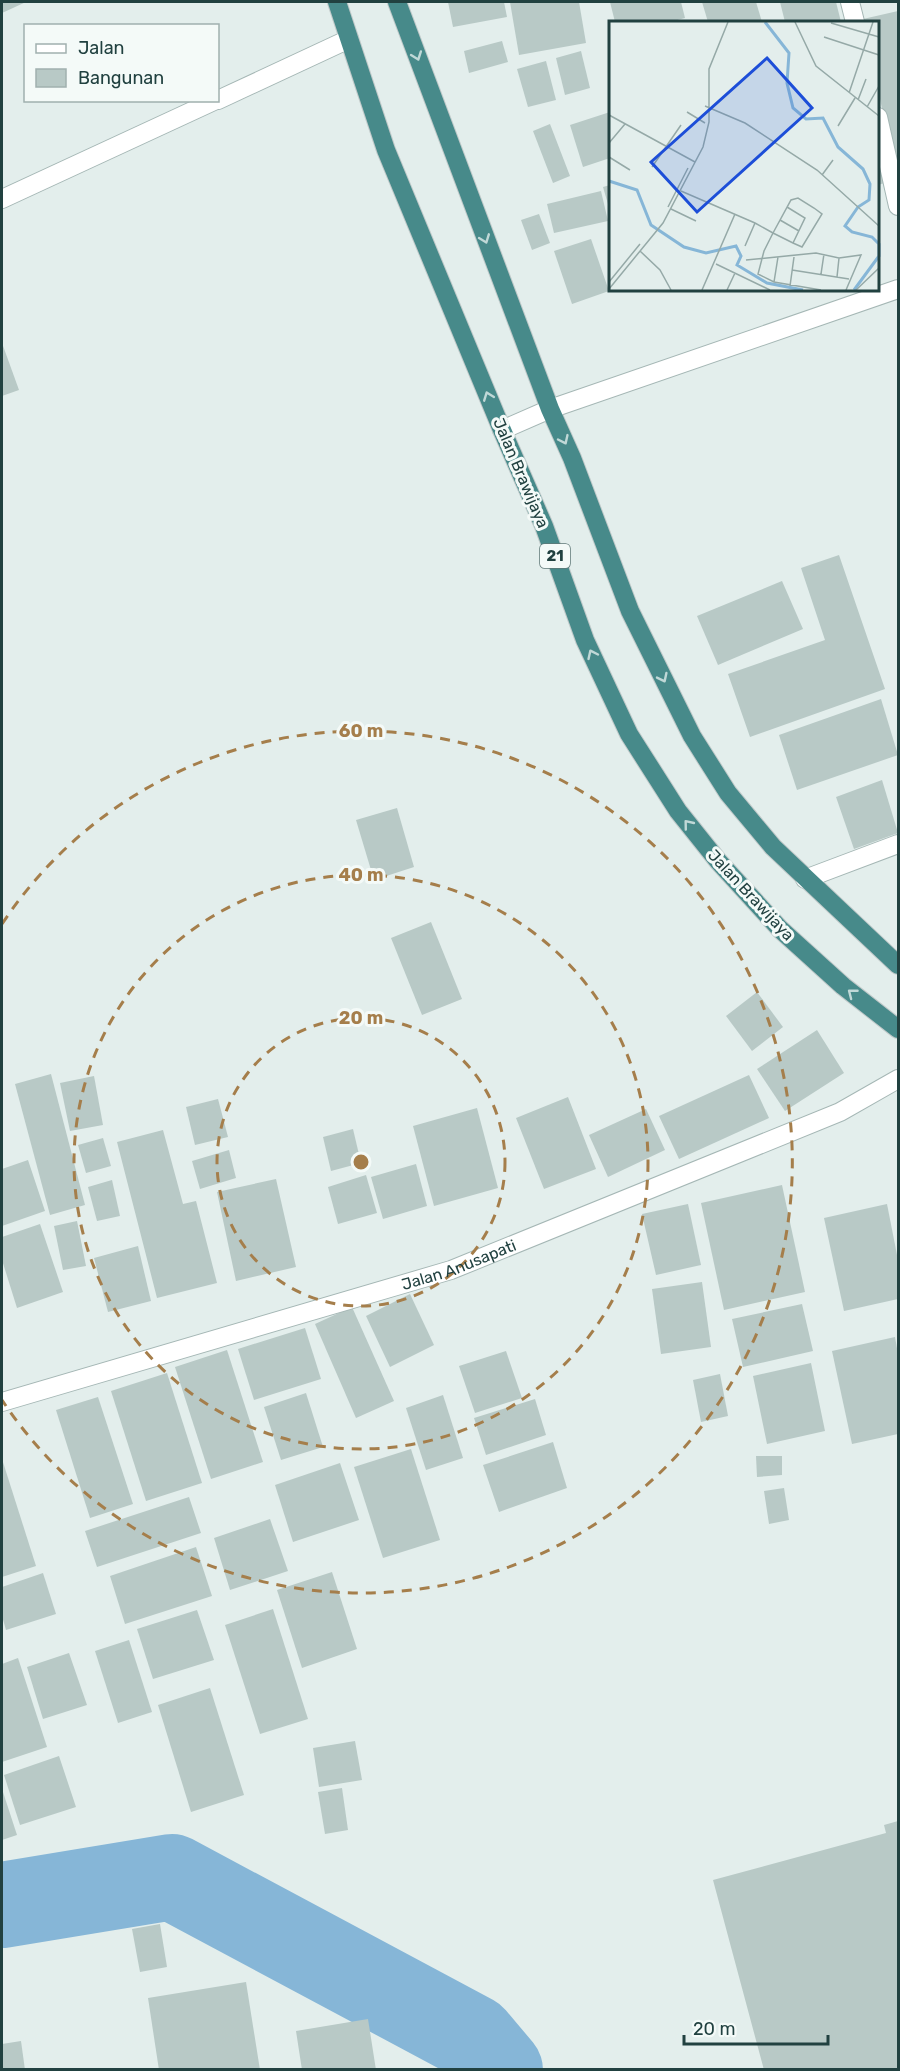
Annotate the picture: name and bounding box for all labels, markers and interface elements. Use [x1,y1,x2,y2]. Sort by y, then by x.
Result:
inset map [609,21,879,291]
legend [24,24,219,102]
text: Jalan [78,37,125,59]
one-way arrow [410,51,423,61]
text: Bangunan [78,67,164,89]
one-way arrow [478,233,491,244]
one-way arrow [483,391,495,402]
street label: Jalan Brawijaya [489,415,553,531]
one-way arrow [557,434,569,445]
road number: 21 [540,544,570,568]
one-way arrow [587,650,599,661]
one-way arrow [656,672,668,683]
text: 60 m [339,720,383,742]
one-way arrow [684,820,695,831]
street label: Jalan Brawijaya [704,846,798,944]
text: 40 m [339,864,383,886]
one-way arrow [848,990,859,1001]
text: 20 m [339,1007,383,1029]
centre of rings [351,1152,371,1172]
street label: Jalan Anusapati [399,1235,519,1294]
scale bar [684,2008,828,2046]
text: 20 m [693,2018,735,2040]

